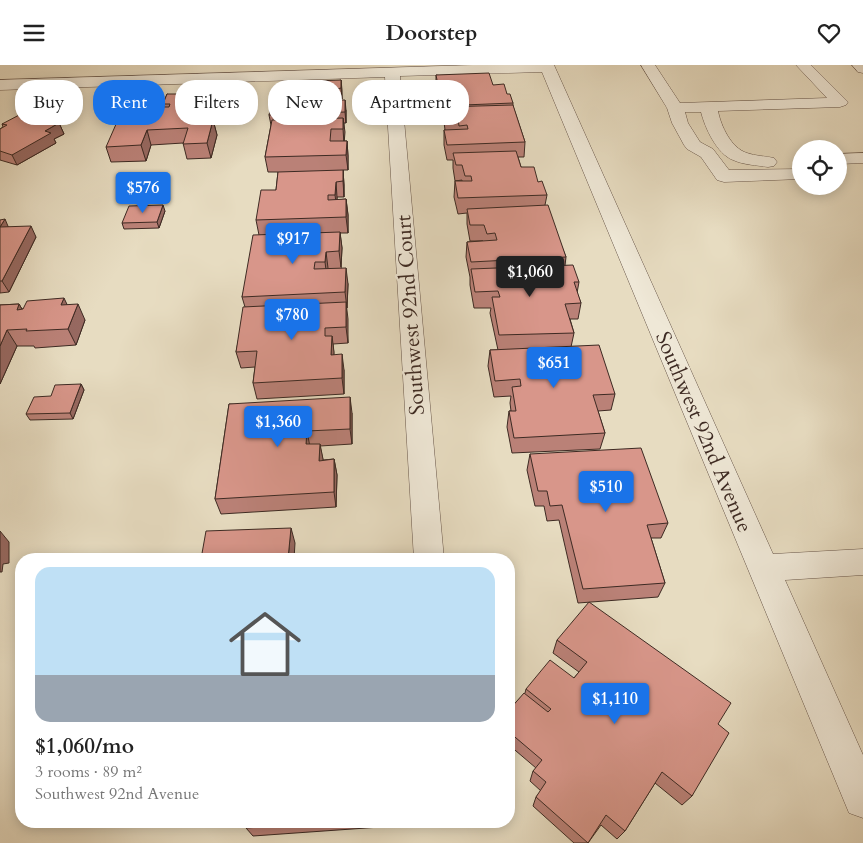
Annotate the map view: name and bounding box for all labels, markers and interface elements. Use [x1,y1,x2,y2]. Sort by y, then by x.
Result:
text: Doorstep [385,18,478,48]
icon: menu [20,19,48,47]
icon: heart [815,19,843,47]
chip: Buy [15,80,83,125]
chip: Rent [93,80,165,125]
chip: Filters [175,80,258,125]
chip: New [268,80,342,125]
chip: Apartment [352,80,469,125]
map controls [792,140,847,195]
button: locate [792,140,847,195]
pin: $576 [113,171,173,214]
text: $576 [127,177,159,199]
street label: Southwest 92nd Court [389,213,432,416]
pin: $917 [263,223,323,265]
text: $917 [277,228,309,250]
pin: $1,060 [489,255,571,298]
text: $1,060 [507,261,553,283]
pin: $780 [262,299,322,341]
text: $780 [276,304,308,326]
street label: Southwest 92nd Avenue [648,327,759,537]
pin: $651 [524,347,584,389]
text: $651 [538,352,570,374]
pin: $1,360 [237,405,319,448]
text: $1,360 [255,411,301,433]
pin: $510 [576,471,636,513]
text: $510 [590,476,622,498]
icon: home [220,599,310,689]
pin: $1,110 [574,683,656,725]
text: $1,110 [592,688,638,710]
text: $1,060/mo [35,732,134,761]
text: 3 rooms · 89 m² [35,761,142,783]
text: Southwest 92nd Avenue [35,783,199,805]

